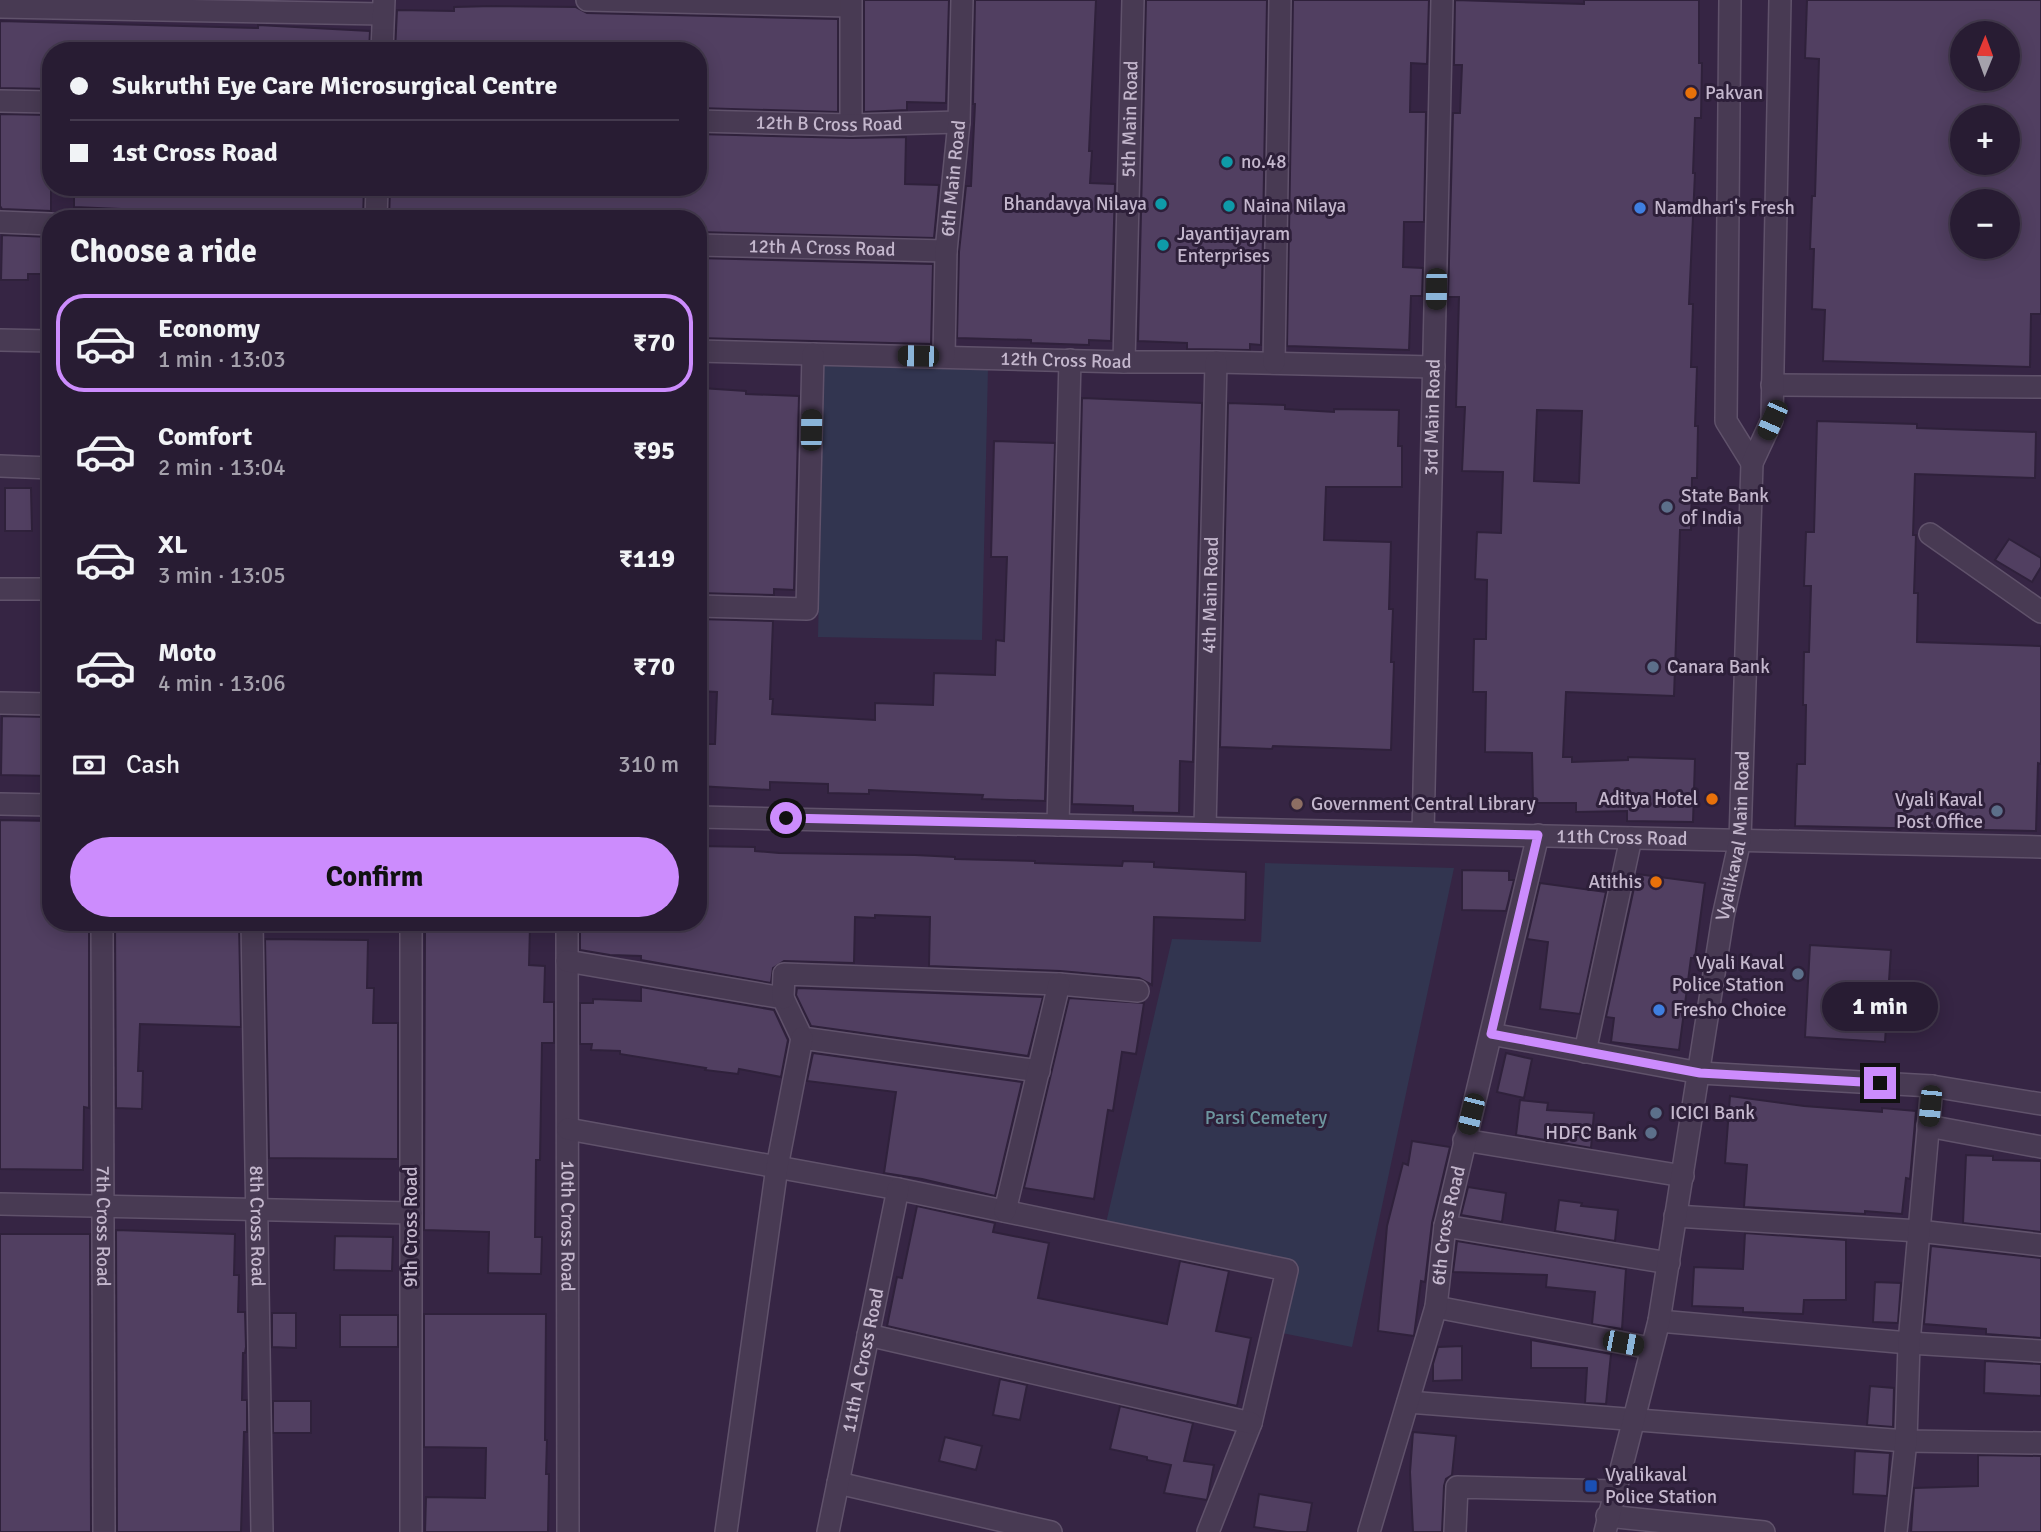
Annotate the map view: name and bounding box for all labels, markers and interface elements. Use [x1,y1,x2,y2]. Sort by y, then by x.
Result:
north arrow [1950,21,2020,91]
map controls [1950,21,2020,259]
street label: 5th Main Road [1117,60,1143,178]
text: Sukruthi Eye Care Microsurgical Centre [112,70,557,102]
place label: Pakvan [1705,81,1763,105]
marker: Pakvan [1683,85,1699,101]
button: + [1950,105,2020,175]
street label: 12th B Cross Road [755,111,903,137]
street label: 6th Main Road [936,119,971,238]
text: 1st Cross Road [112,137,278,169]
place label: no.48 [1241,150,1287,174]
marker: no.48 [1219,154,1235,170]
button: − [1950,189,2020,259]
place label: Bhandavya Nilaya [1003,192,1147,216]
place label: Naina Nilaya [1243,194,1346,218]
marker: Bhandavya Nilaya [1153,196,1169,212]
place label: Namdhari's Fresh [1654,196,1795,220]
marker: Naina Nilaya [1221,198,1237,214]
marker: Namdhari's Fresh [1632,200,1648,216]
place label: Jayantijayram Enterprises [1177,222,1290,268]
text: Choose a ride [70,232,257,271]
street label: 12th A Cross Road [748,234,896,262]
marker: Jayantijayram Enterprises [1155,237,1171,253]
car [1426,268,1447,310]
icon: car [74,312,137,375]
text: Economy [158,313,260,345]
text: ₹70 [633,327,675,359]
text: 1 min · 13:03 [158,345,286,374]
car [897,345,940,367]
street label: 12th Cross Road [1000,347,1132,374]
street label: 3rd Main Road [1419,358,1446,476]
car [1754,397,1791,443]
car [801,409,822,451]
icon: car [74,420,137,483]
text: Comfort [158,421,252,453]
text: ₹95 [633,435,675,467]
text: 2 min · 13:04 [158,453,286,482]
place label: State Bank of India [1681,484,1769,530]
marker: State Bank of India [1659,499,1675,515]
icon: car [74,528,137,591]
text: XL [158,529,188,561]
street label: 4th Main Road [1197,536,1224,654]
text: ₹119 [619,543,675,575]
text: 3 min · 13:05 [158,561,286,590]
icon: car [74,636,137,699]
text: Moto [158,637,216,669]
text: ₹70 [633,651,675,683]
place label: Canara Bank [1667,655,1770,679]
marker: Canara Bank [1645,659,1661,675]
text: 4 min · 13:06 [158,669,286,698]
icon: cash [70,746,108,784]
text: Cash [126,749,180,781]
text: 310 m [618,750,679,779]
street label: Vyalikaval Main Road [1710,750,1755,923]
place label: Aditya Hotel [1598,787,1698,811]
place label: Vyali Kaval Post Office [1895,788,1983,834]
marker: Aditya Hotel [1704,791,1720,807]
place label: Government Central Library [1311,792,1536,816]
marker: Government Central Library [1289,796,1305,812]
route start [770,802,802,834]
marker: Vyali Kaval Post Office [1989,803,2005,819]
street label: 11th Cross Road [1556,824,1688,851]
button: Confirm [70,837,679,917]
place label: Atithis [1588,870,1642,894]
marker: Atithis [1648,874,1664,890]
place label: Vyali Kaval Police Station [1672,951,1784,997]
marker: Vyali Kaval Police Station [1790,966,1806,982]
callout: 1 min [1822,982,1938,1030]
text: 1 min [1852,992,1908,1021]
place label: Fresho Choice [1673,998,1787,1022]
marker: Fresho Choice [1651,1002,1667,1018]
route end [1864,1067,1896,1099]
car [1918,1084,1943,1128]
car [1456,1091,1487,1137]
place label: ICICI Bank [1670,1101,1755,1125]
marker: ICICI Bank [1648,1105,1664,1121]
park label: Parsi Cemetery [1205,1106,1327,1130]
place label: HDFC Bank [1545,1121,1637,1145]
marker: HDFC Bank [1643,1125,1659,1141]
street label: 10th Cross Road [555,1160,580,1292]
street label: 6th Cross Road [1426,1164,1471,1287]
street label: 7th Cross Road [91,1165,115,1287]
street label: 8th Cross Road [244,1165,270,1287]
street label: 9th Cross Road [399,1167,423,1287]
street label: 11th A Cross Road [837,1286,889,1435]
car [1601,1329,1646,1357]
place label: Vyalikaval Police Station [1605,1463,1717,1509]
marker: Vyalikaval Police Station [1583,1478,1599,1494]

